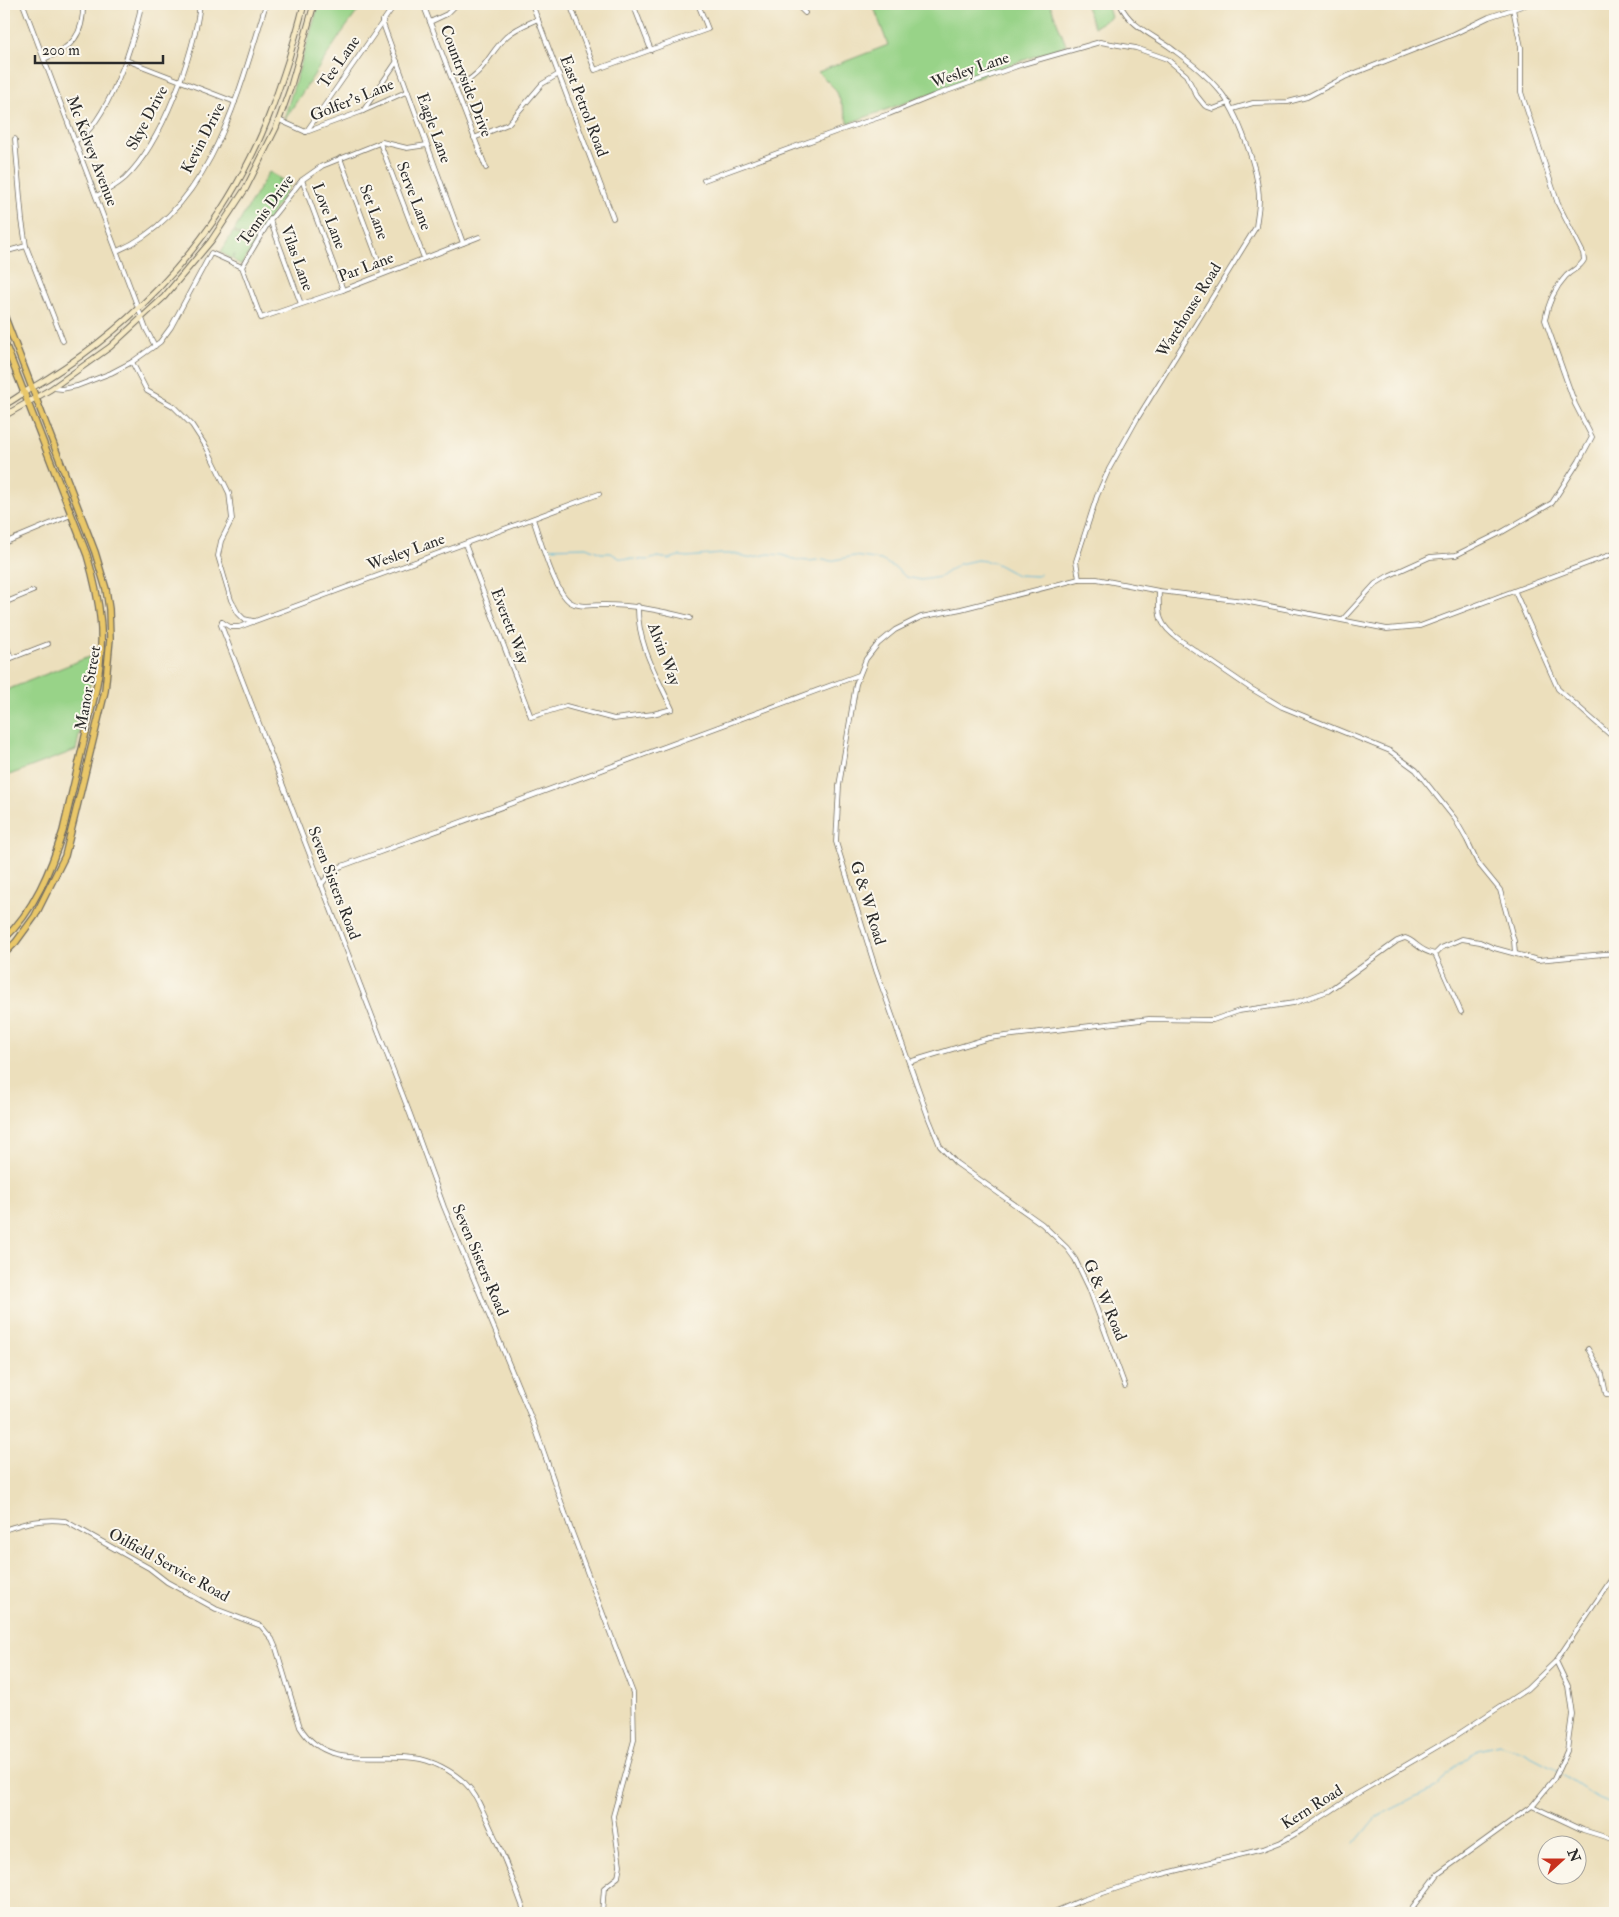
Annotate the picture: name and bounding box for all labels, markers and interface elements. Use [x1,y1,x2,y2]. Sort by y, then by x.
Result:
street label: Countryside Drive [435,22,497,140]
scale bar [35,32,162,64]
street label: Tee Lane [314,32,364,92]
text: 200 m [42,41,80,60]
street label: Wesley Lane [927,47,1012,93]
street label: East Petrol Road [555,52,613,160]
street label: Golfer's Lane [307,74,397,126]
street label: Skye Drive [122,82,172,154]
street label: Eagle Lane [412,90,456,166]
street label: Mc Kelvey Avenue [62,93,122,209]
street label: Kevin Drive [177,99,230,177]
street label: Serve Lane [392,159,436,233]
street label: Tennis Drive [234,170,299,249]
street label: Love Lane [307,180,351,252]
street label: Set Lane [355,182,393,243]
street label: Vilas Lane [276,223,318,294]
street label: Par Lane [335,247,397,287]
street label: Warehouse Road [1152,259,1226,362]
street label: Wesley Lane [363,529,448,576]
street label: Everett Way [486,585,534,667]
street label: Alvin Way [643,619,685,689]
street label: Manor Street [71,644,105,732]
street label: Seven Sisters Road [303,824,365,942]
street label: G & W Road [846,859,890,947]
street label: Seven Sisters Road [447,1201,513,1319]
street label: G & W Road [1079,1256,1131,1344]
street label: Oilfield Service Road [105,1524,233,1607]
street label: Kern Road [1278,1780,1347,1834]
north arrow [1536,1834,1586,1884]
text: N [1563,1846,1584,1865]

